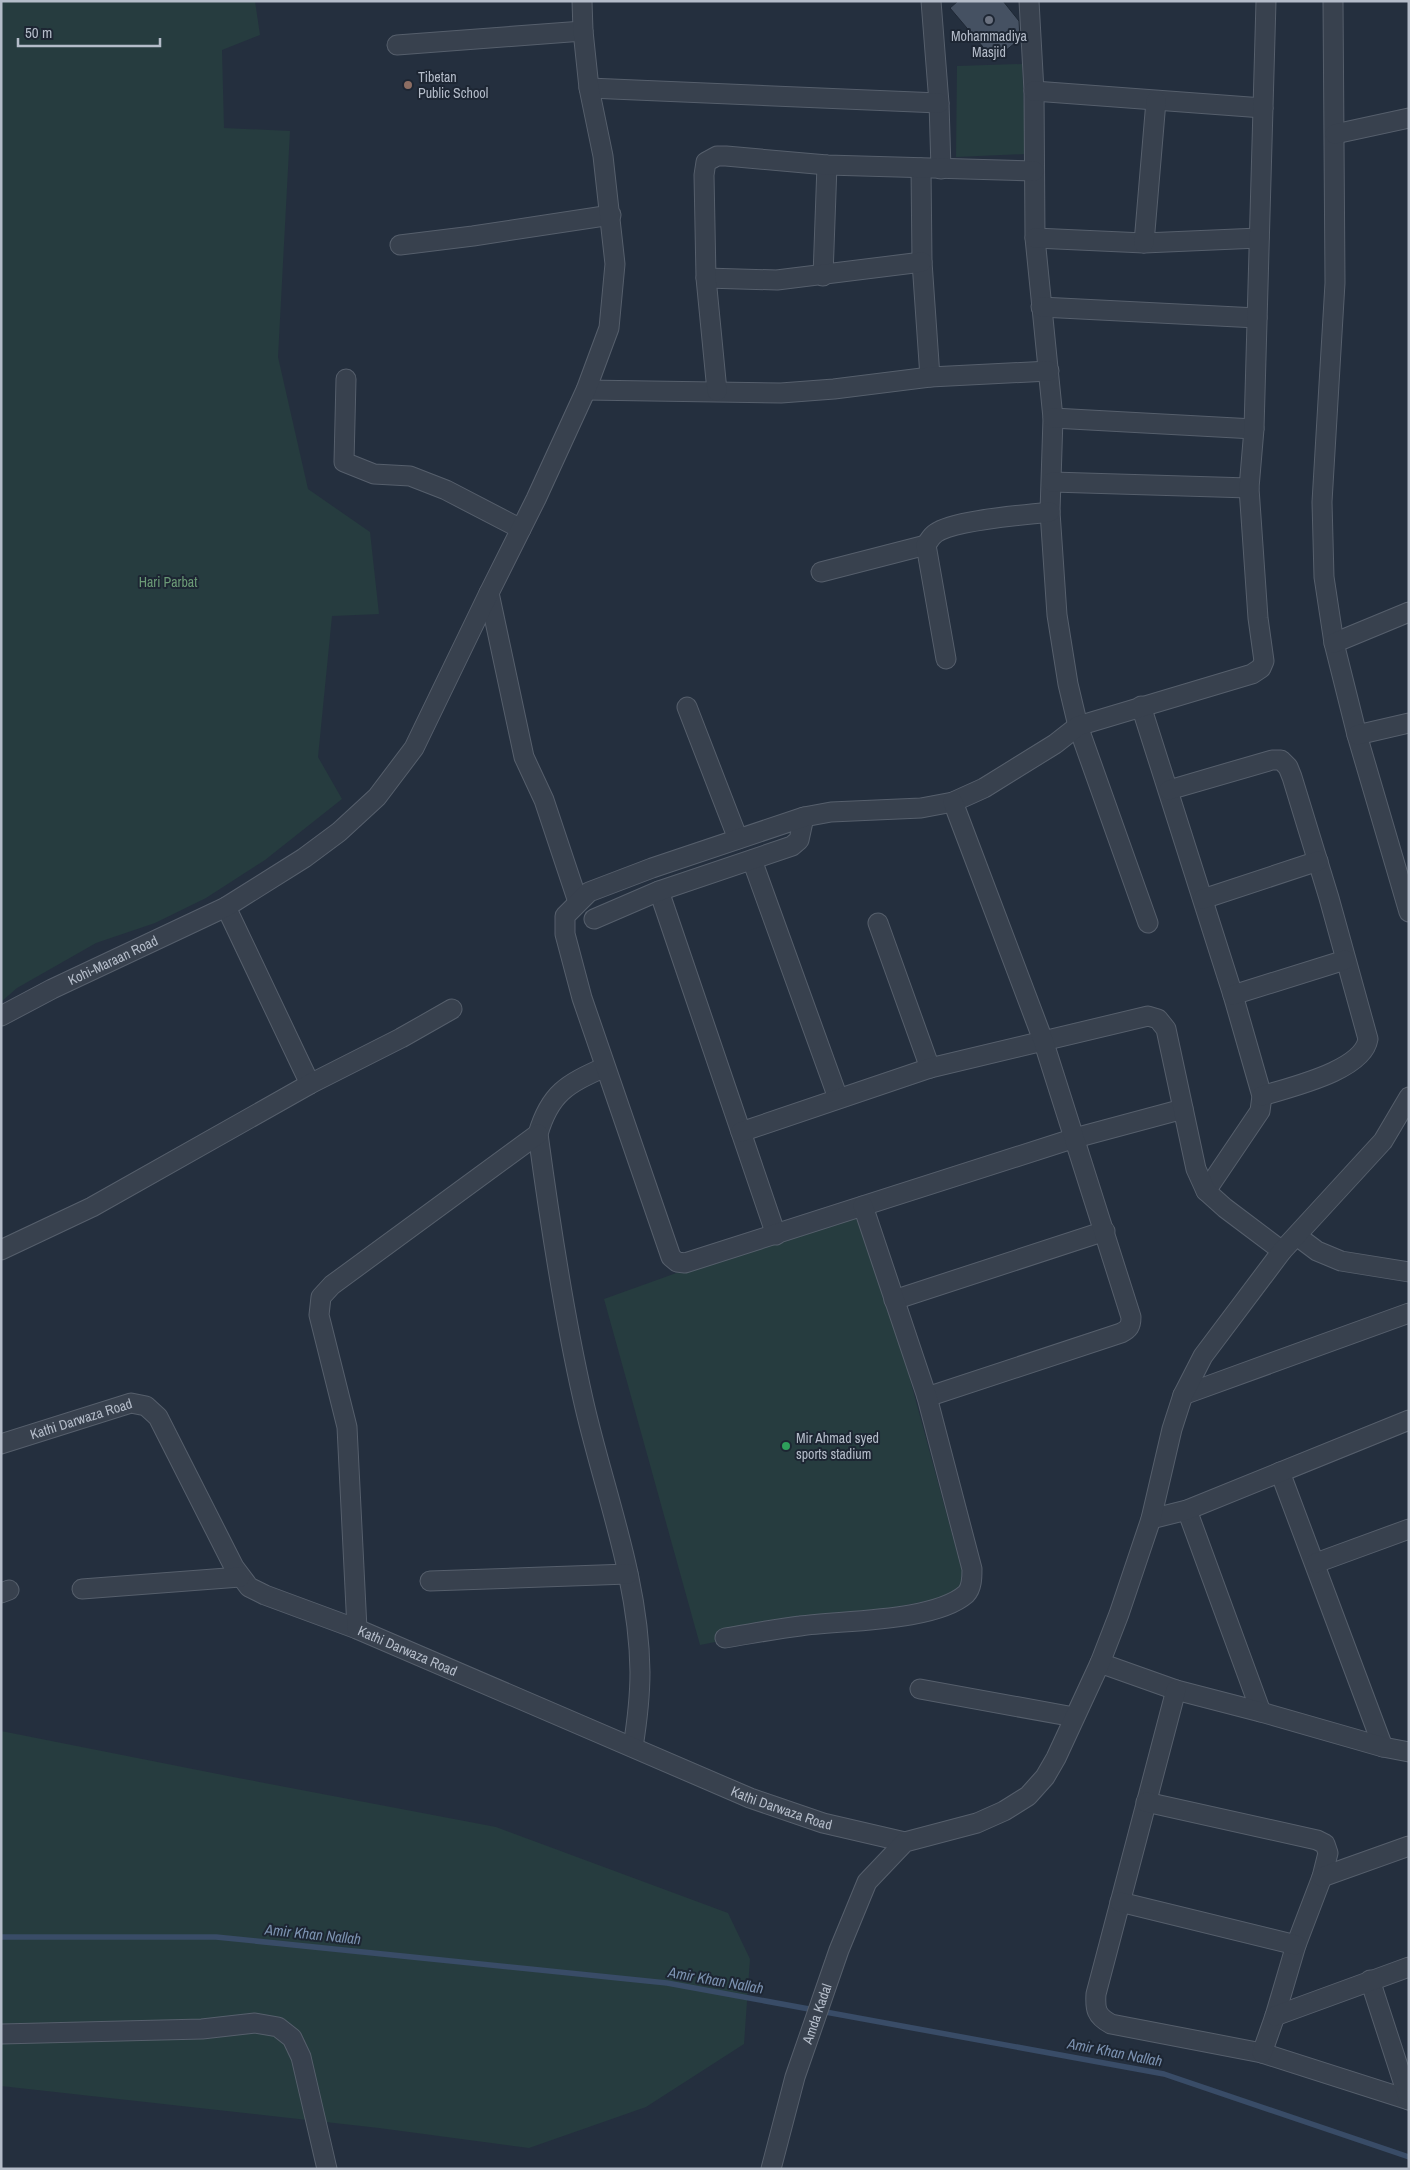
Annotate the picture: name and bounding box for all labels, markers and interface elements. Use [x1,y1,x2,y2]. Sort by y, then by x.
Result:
marker: Mohammadiya Masjid [983,14,995,26]
scale bar [18,15,160,47]
text: 50 m [25,22,52,43]
place label: Mohammadiya Masjid [951,27,1028,61]
place label: Tibetan Public School [418,68,488,102]
marker: Tibetan Public School [402,79,414,91]
park label: Hari Parbat [139,573,197,591]
street label: Kohi-Maraan Road [65,931,161,989]
street label: Kathi Darwaza Road [28,1394,134,1443]
place label: Mir Ahmad syed sports stadium [796,1429,879,1463]
marker: Mir Ahmad syed sports stadium [780,1440,792,1452]
street label: Kathi Darwaza Road [355,1622,460,1680]
street label: Kathi Darwaza Road [728,1782,834,1834]
water label: Amir Khan Nallah [263,1918,362,1949]
water label: Amir Khan Nallah [666,1961,765,1999]
street label: Amda Kadal [798,1981,836,2047]
water label: Amir Khan Nallah [1065,2032,1164,2072]

